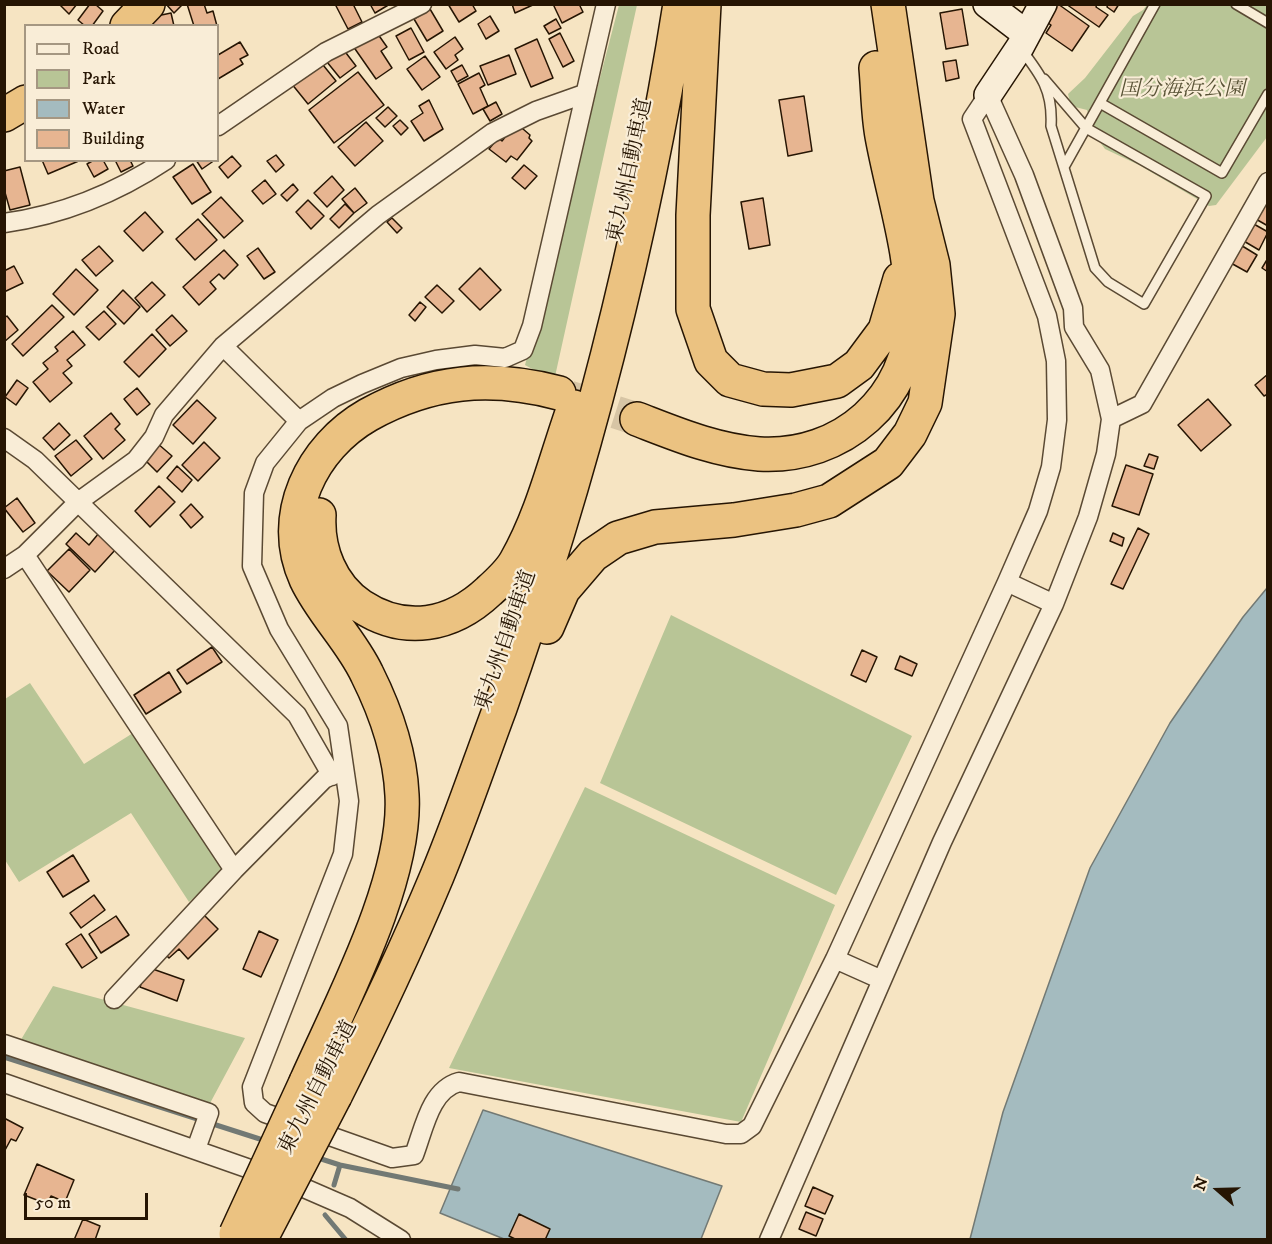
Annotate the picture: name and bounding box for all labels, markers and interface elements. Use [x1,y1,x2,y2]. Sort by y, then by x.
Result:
legend [24,24,219,162]
text: Road [82,38,119,60]
text: Park [82,68,116,90]
park label: 国分海浜公園 [1119,78,1245,104]
street label: 東九州自動車道 [603,96,659,246]
text: Water [82,98,125,120]
text: Building [82,128,144,150]
street label: 東九州自動車道 [471,567,543,715]
street label: 東九州自動車道 [274,1017,364,1159]
north arrow [1188,1160,1248,1220]
text: N [1189,1174,1213,1193]
scale bar [27,1181,152,1219]
text: 50 m [35,1192,71,1214]

